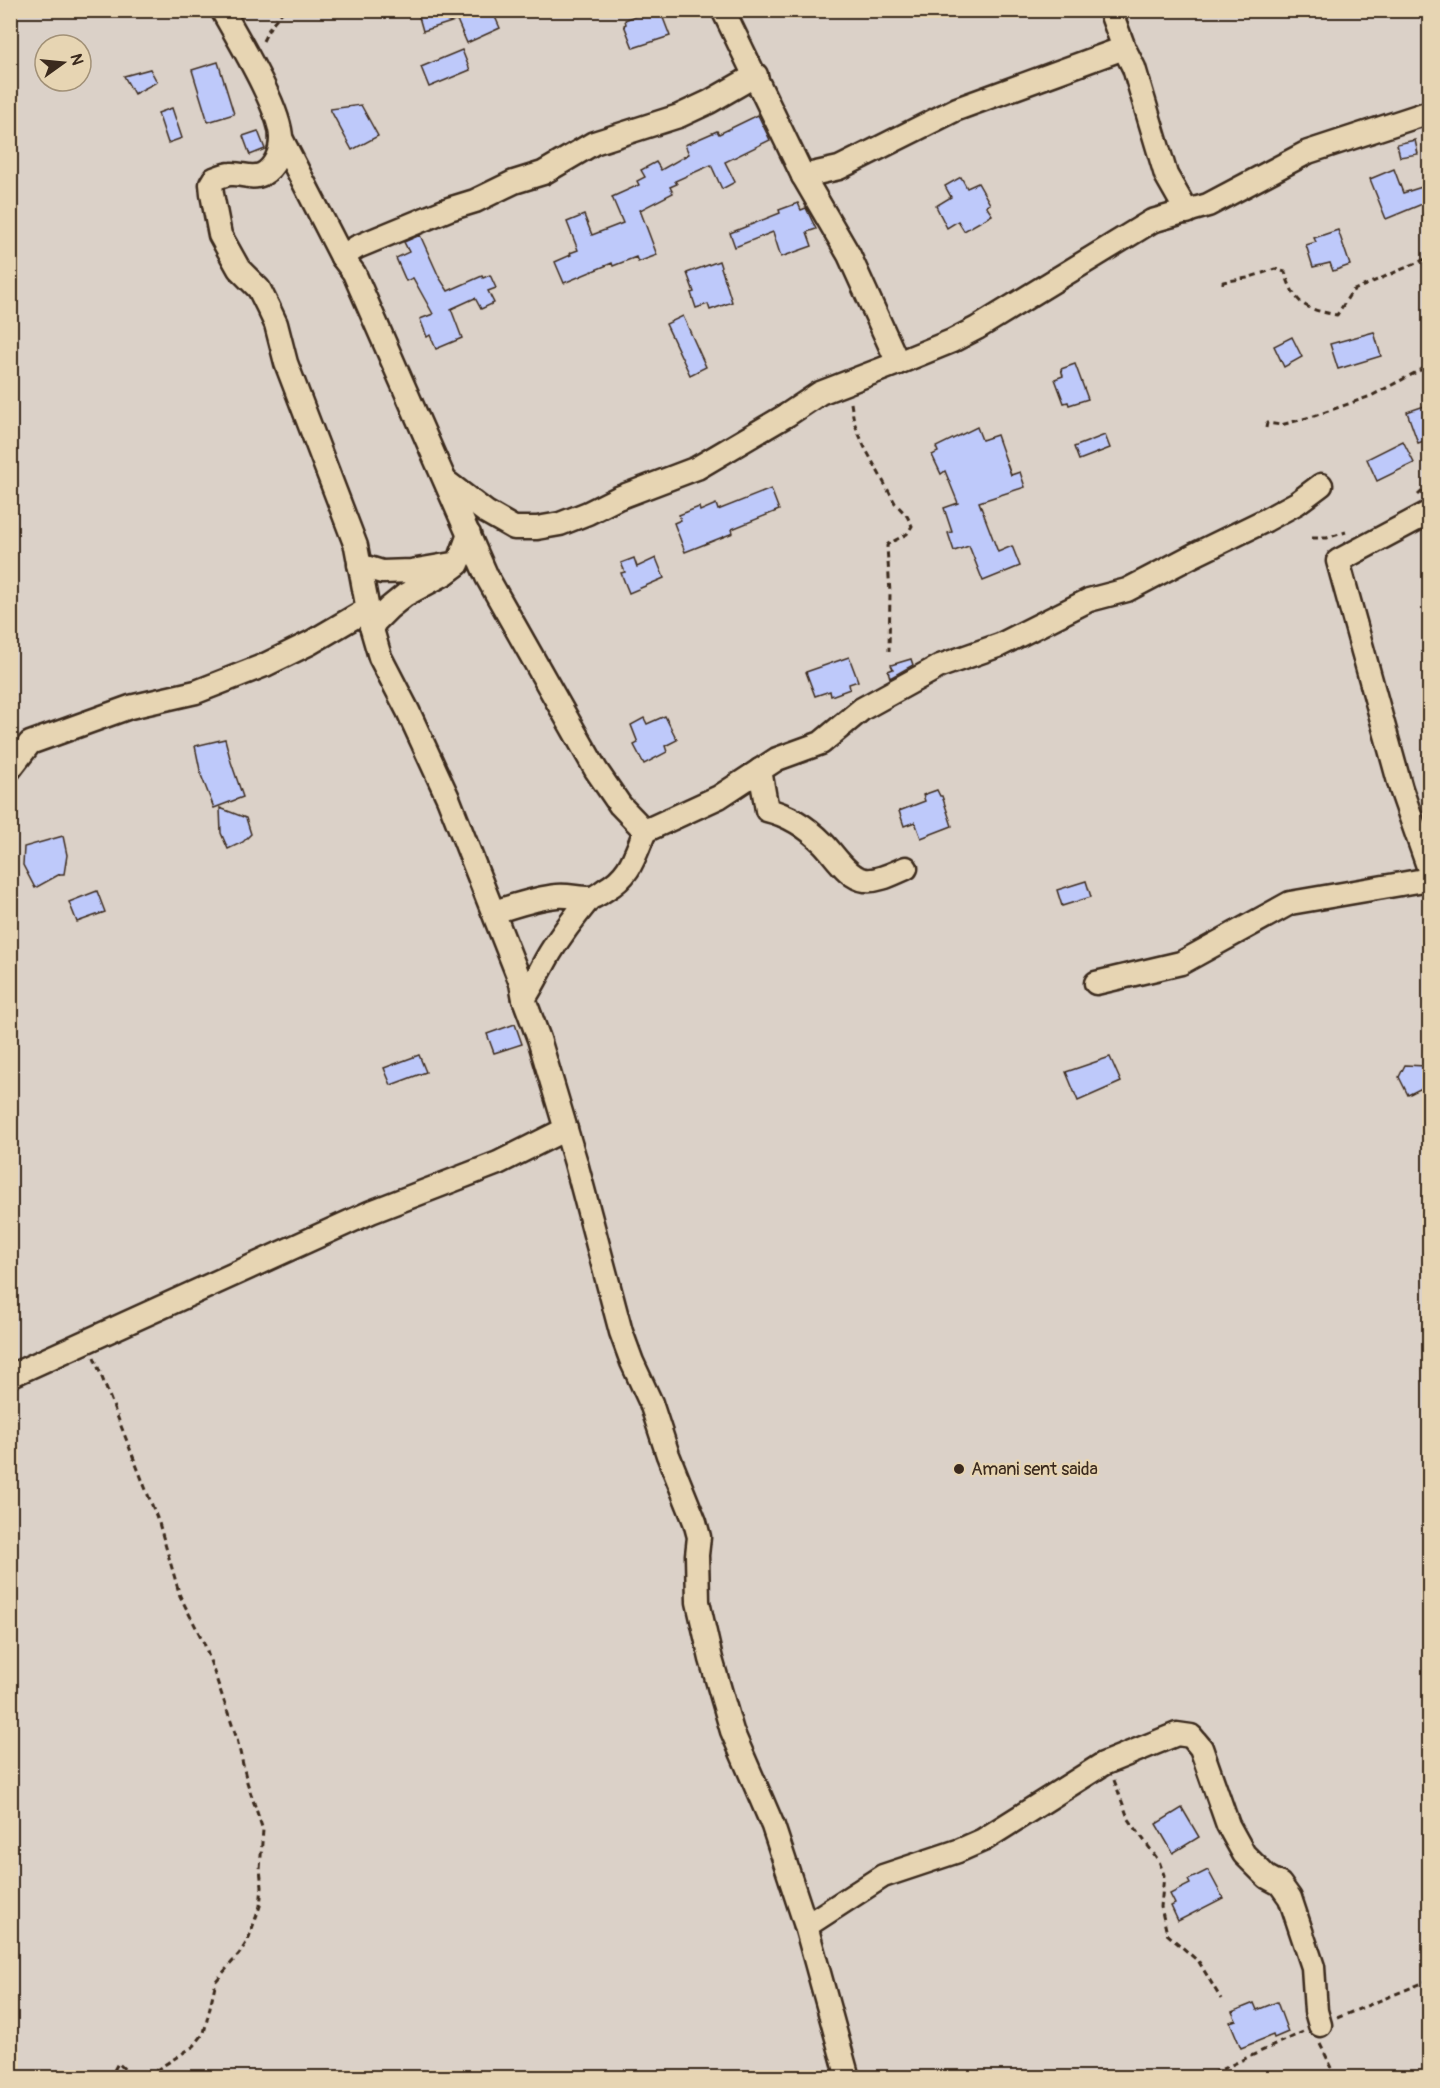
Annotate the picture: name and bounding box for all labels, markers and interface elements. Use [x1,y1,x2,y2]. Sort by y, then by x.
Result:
north arrow [33,33,93,93]
text: N [65,52,88,67]
place label: Amani sent saida [971,1458,1098,1481]
marker: Amani sent saida [952,1462,966,1476]

